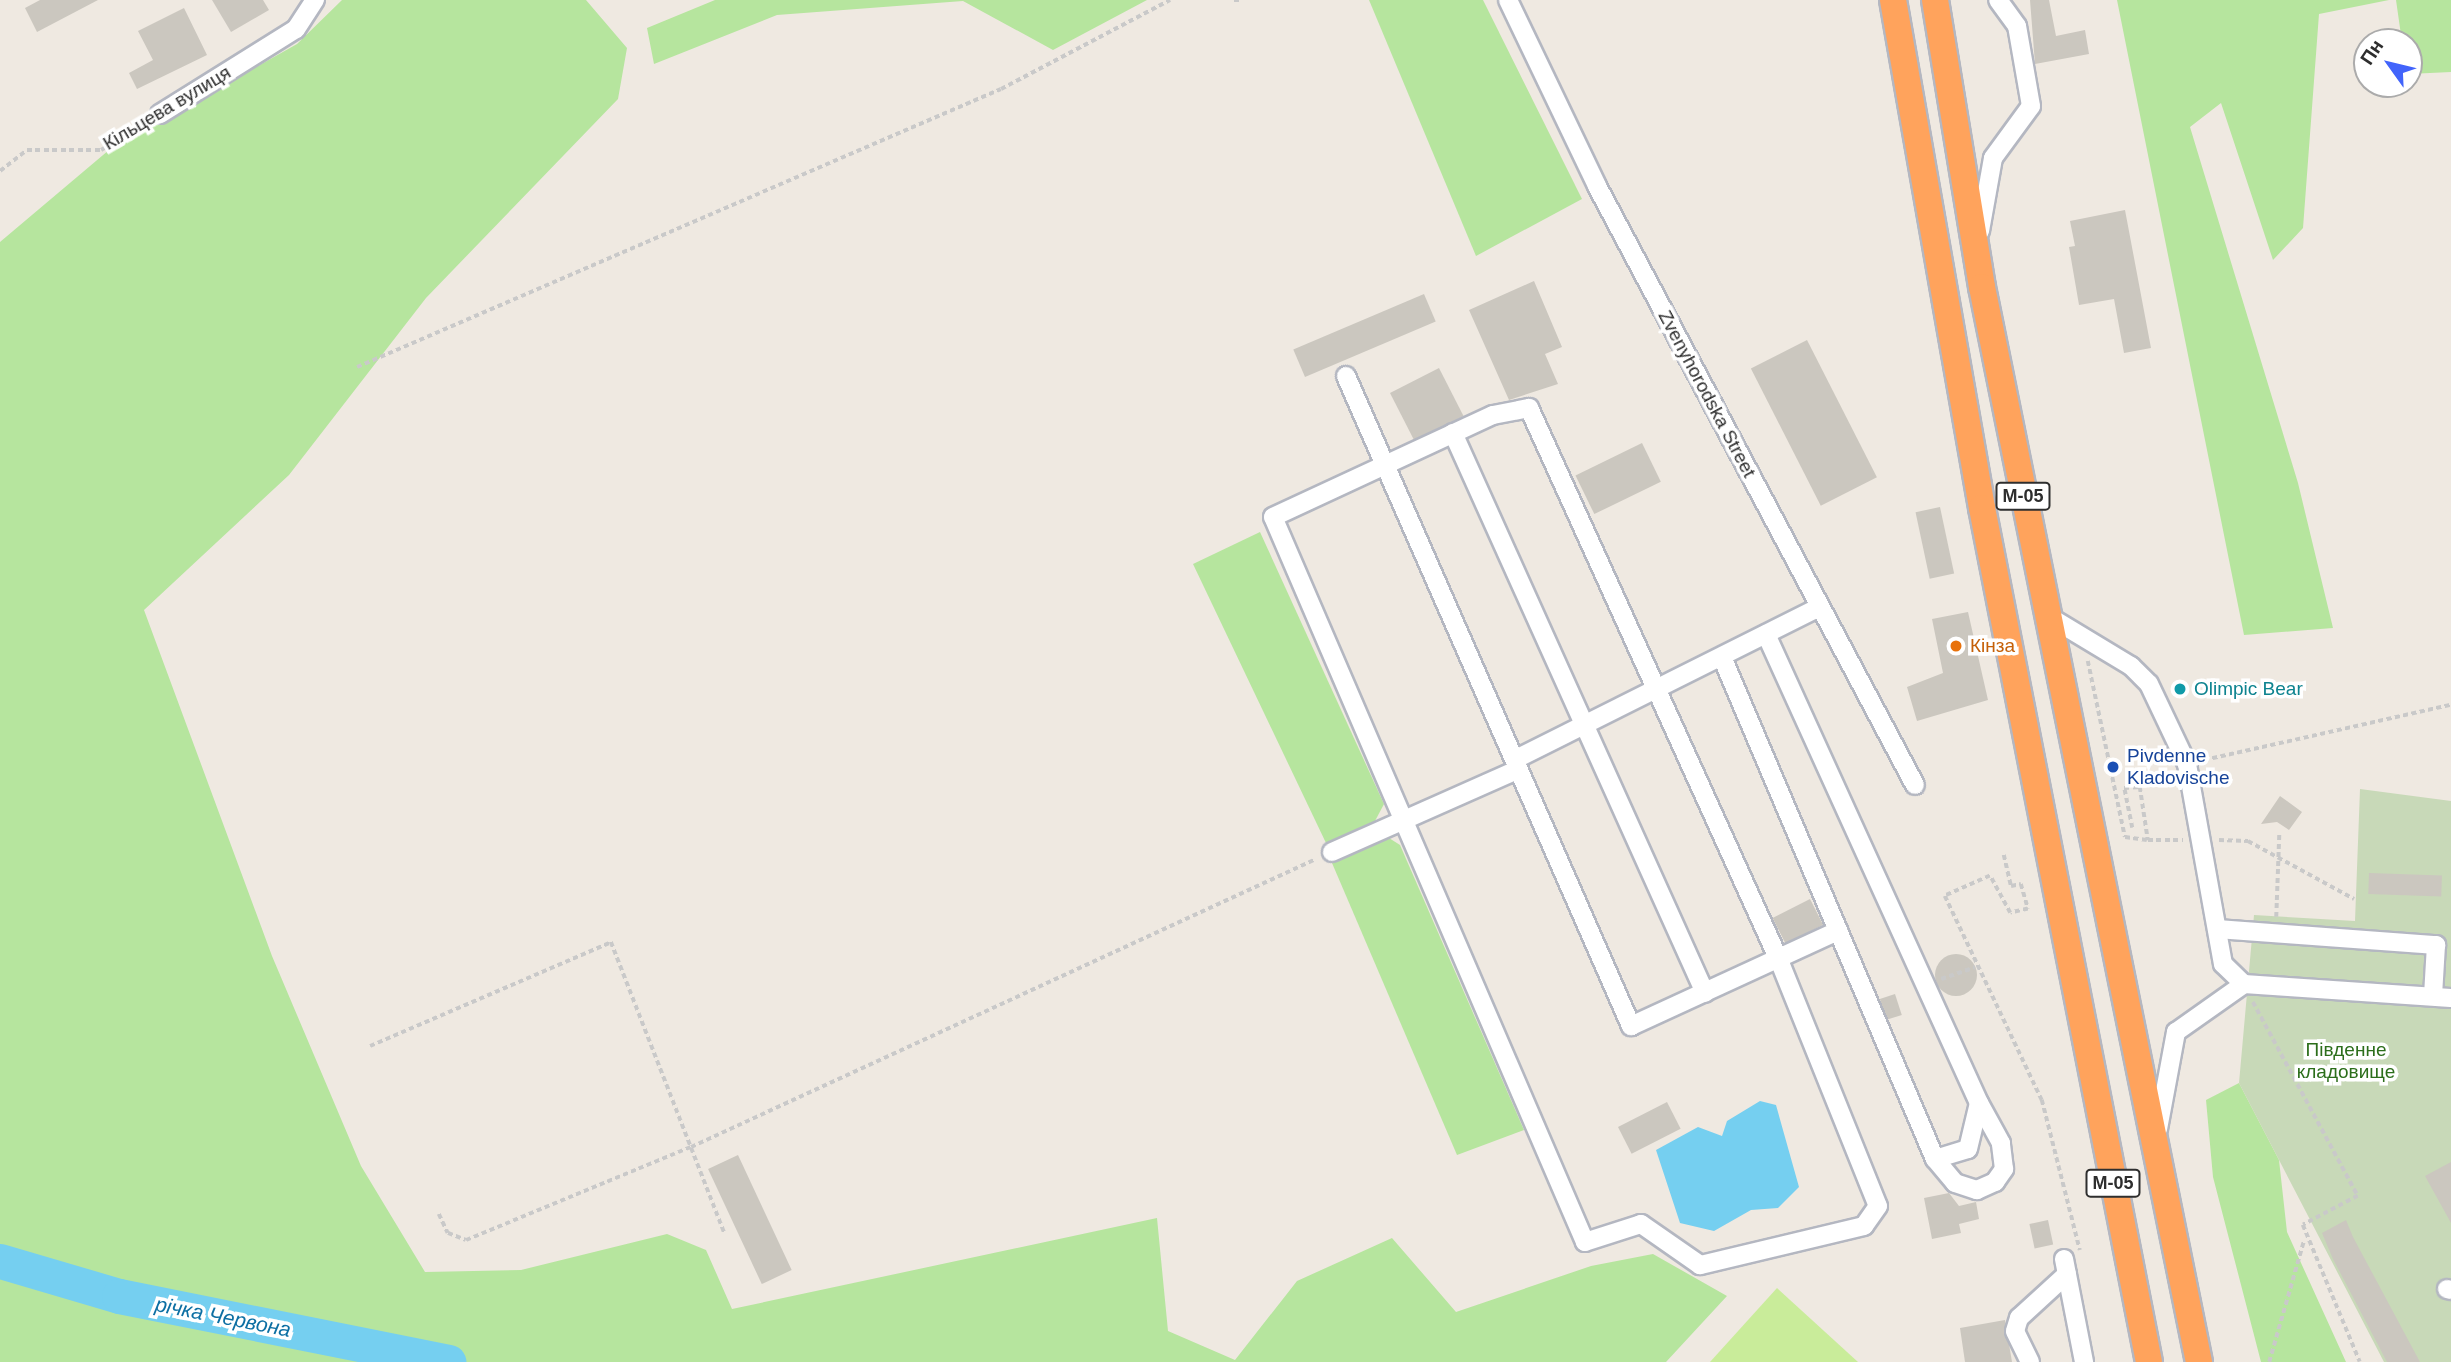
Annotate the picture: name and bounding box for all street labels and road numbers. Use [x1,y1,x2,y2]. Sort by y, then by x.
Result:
street label: Кільцева вулиця [99,61,235,155]
street label: Zvenyhorodska Street [1653,307,1761,481]
road number: М-05 [1995,482,2051,510]
road number: М-05 [2085,1168,2141,1198]

